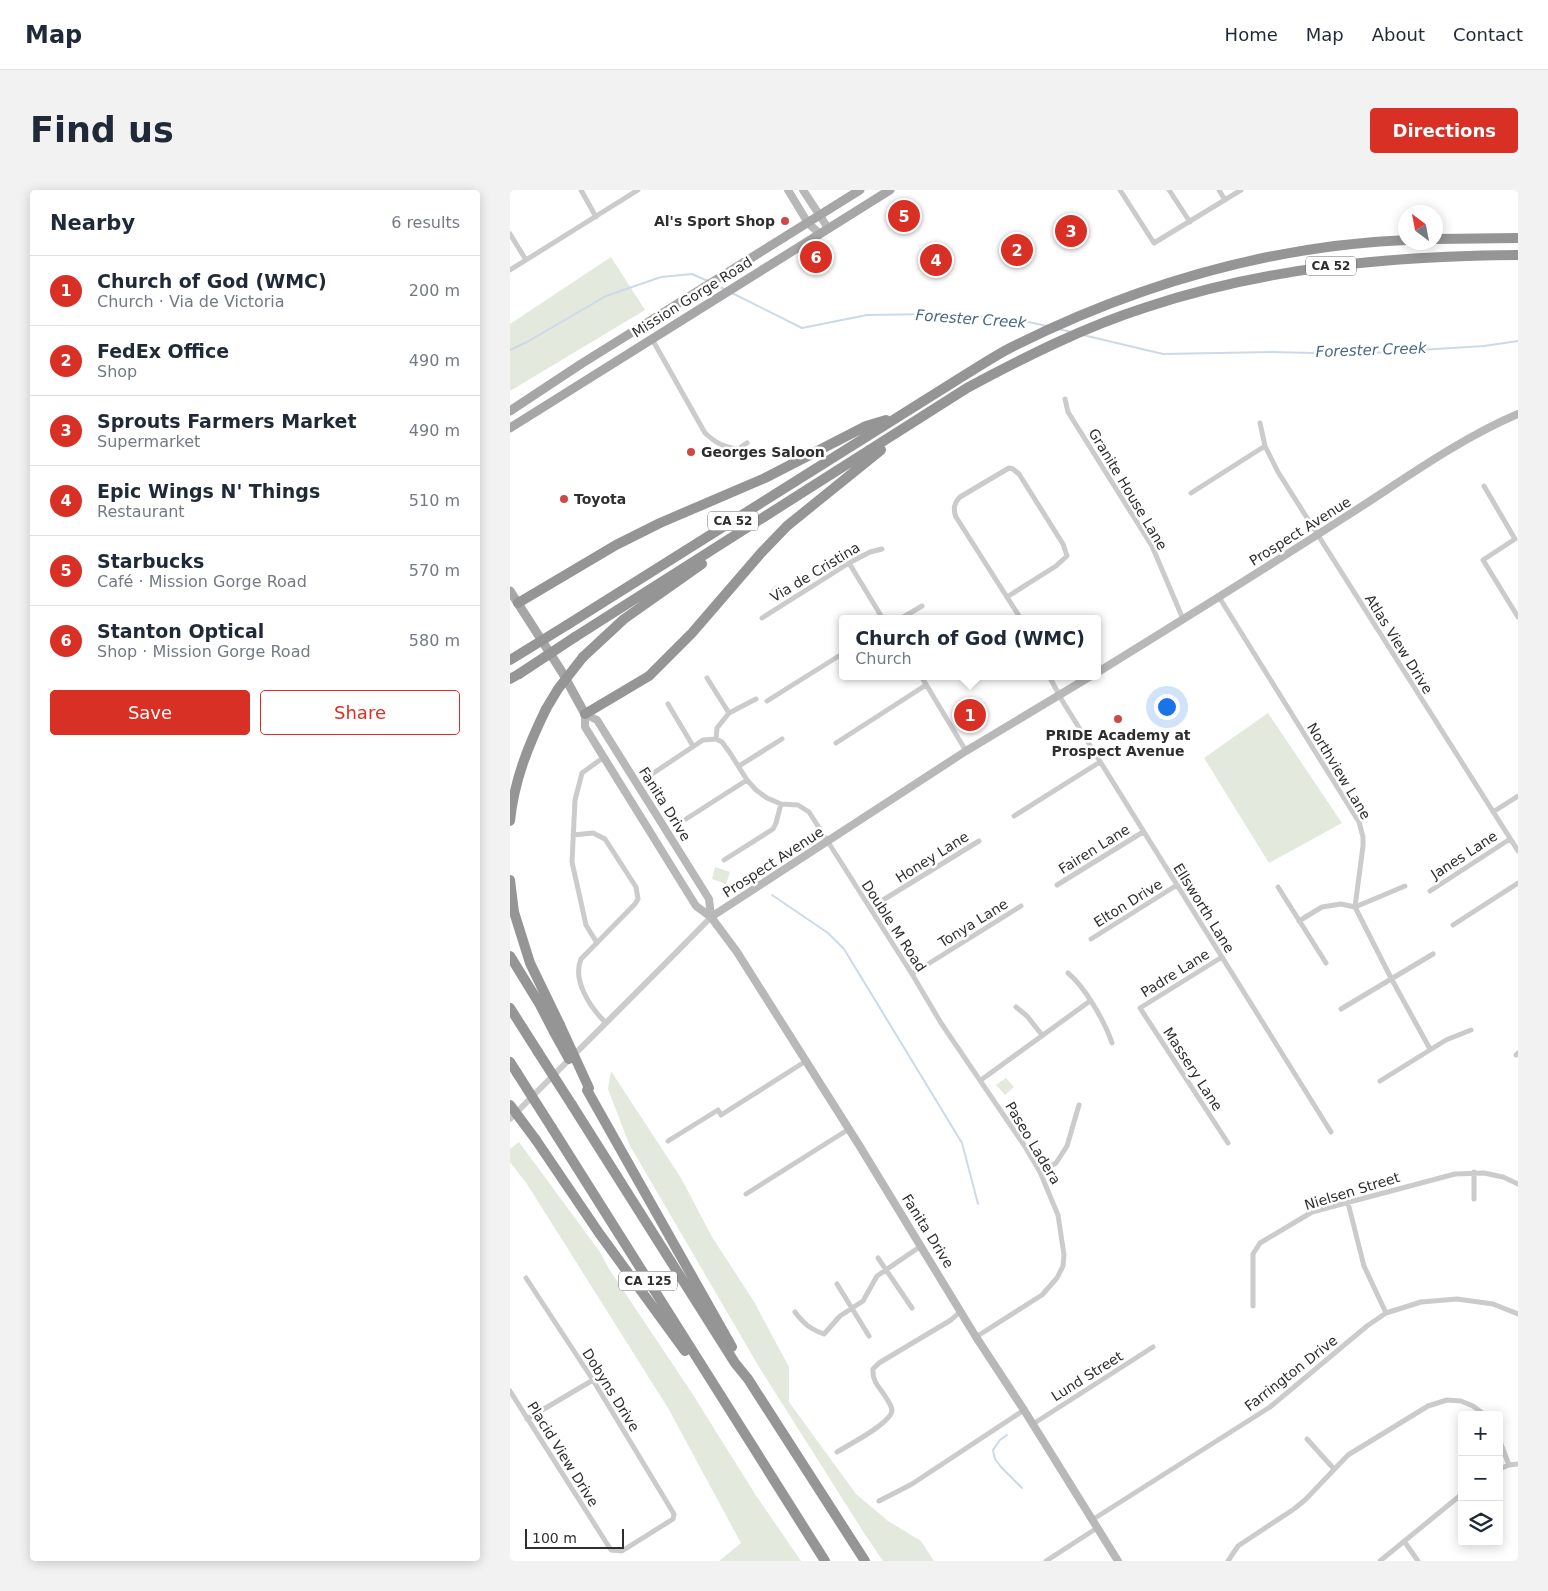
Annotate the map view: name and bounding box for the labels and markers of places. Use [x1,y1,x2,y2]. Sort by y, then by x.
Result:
pin: 5 [888,197,920,235]
pin: 3 [1055,212,1087,250]
place label: Al's Sport Shop [654,213,775,229]
marker: Al's Sport Shop [779,215,791,227]
pin: 2 [1001,231,1033,269]
pin: 6 [800,238,832,276]
pin: 4 [920,241,952,279]
place label: Georges Saloon [701,444,825,460]
marker: Georges Saloon [685,446,697,458]
place label: Toyota [574,491,626,507]
marker: Toyota [558,493,570,505]
pin: 1 [954,696,986,734]
marker: PRIDE Academy at Prospect Avenue [1112,713,1124,725]
place label: PRIDE Academy at Prospect Avenue [1045,727,1191,759]

